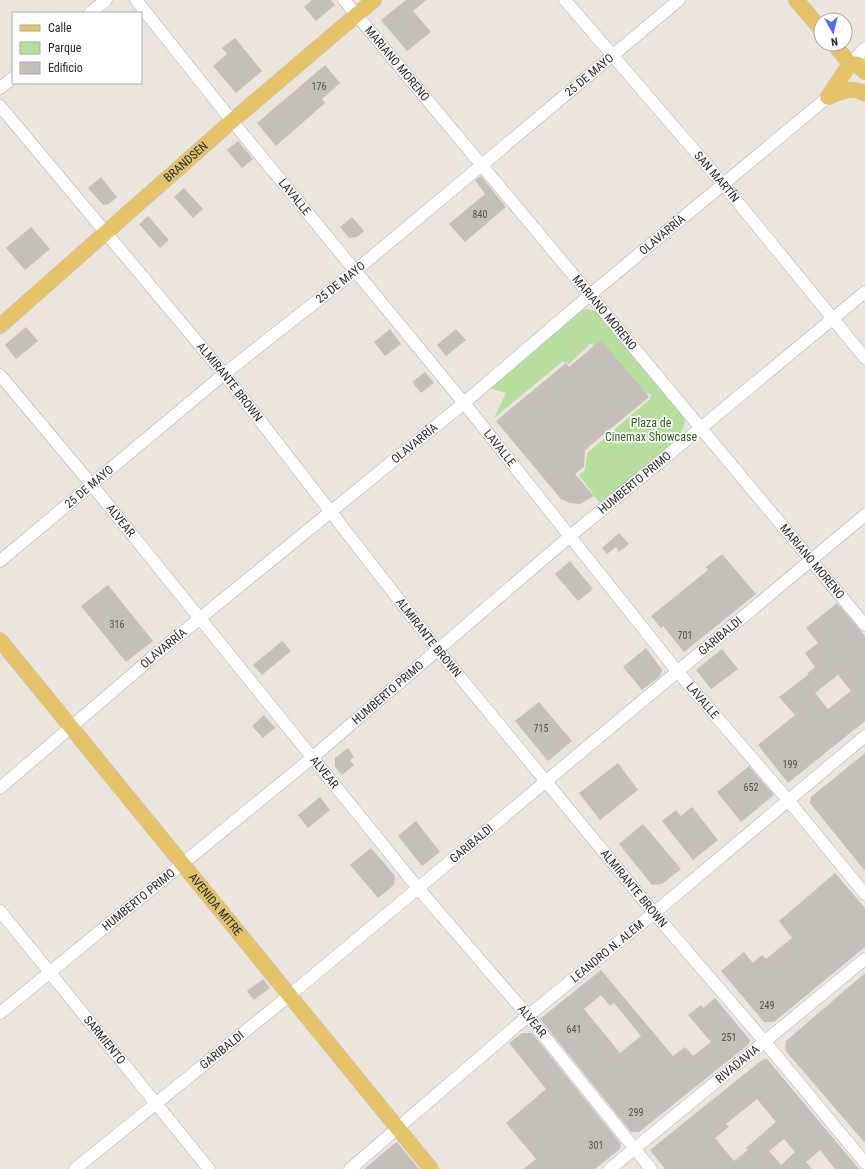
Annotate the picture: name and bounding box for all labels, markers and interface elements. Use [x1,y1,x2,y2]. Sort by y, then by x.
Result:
legend [12,12,142,84]
north arrow [813,12,853,52]
text: Calle [48,21,72,35]
street label: MARIANO MORENO [362,23,432,104]
text: N [830,35,839,48]
text: Parque [48,41,82,55]
street label: 25 DE MAYO [562,51,617,99]
text: Edificio [48,61,83,75]
house number: 176 [312,81,326,92]
street label: BRANDSEN [161,139,211,185]
street label: SAN MARTÍN [691,149,742,205]
street label: LAVALLE [276,176,314,218]
house number: 840 [473,209,487,220]
street label: OLAVARRÍA [636,212,688,258]
street label: 25 DE MAYO [313,258,368,306]
street label: MARIANO MORENO [569,272,640,353]
street label: ALMIRANTE BROWN [194,340,265,424]
park label: Plaza de Cinemax Showcase [605,416,697,444]
street label: OLAVARRÍA [389,420,440,466]
street label: LAVALLE [481,427,519,469]
street label: HUMBERTO PRIMO [595,449,674,517]
street label: 25 DE MAYO [62,462,116,511]
street label: ALVEAR [103,501,138,540]
street label: MARIANO MORENO [777,521,847,602]
street label: ALMIRANTE BROWN [393,595,464,680]
street label: GARIBALDI [696,614,745,658]
house number: 316 [110,619,124,630]
street label: OLAVARRÍA [138,625,189,671]
house number: 701 [678,630,692,641]
street label: HUMBERTO PRIMO [349,658,427,727]
street label: LAVALLE [683,680,722,721]
house number: 715 [534,723,548,734]
street label: ALVEAR [307,753,342,792]
house number: 199 [783,759,797,770]
house number: 652 [744,782,758,793]
street label: GARIBALDI [447,821,496,866]
street label: ALMIRANTE BROWN [598,846,670,930]
street label: HUMBERTO PRIMO [99,866,178,934]
street label: AVENIDA MITRE [186,870,245,938]
street label: LEANDRO N. ALEM [568,917,647,985]
house number: 249 [760,1000,774,1011]
street label: ALVEAR [515,1002,550,1041]
street label: SARMIENTO [81,1013,128,1067]
house number: 641 [567,1024,581,1035]
street label: GARIBALDI [197,1028,247,1072]
house number: 251 [722,1032,736,1043]
street label: RIVADAVIA [713,1042,762,1086]
house number: 299 [629,1107,643,1118]
house number: 301 [589,1140,603,1151]

